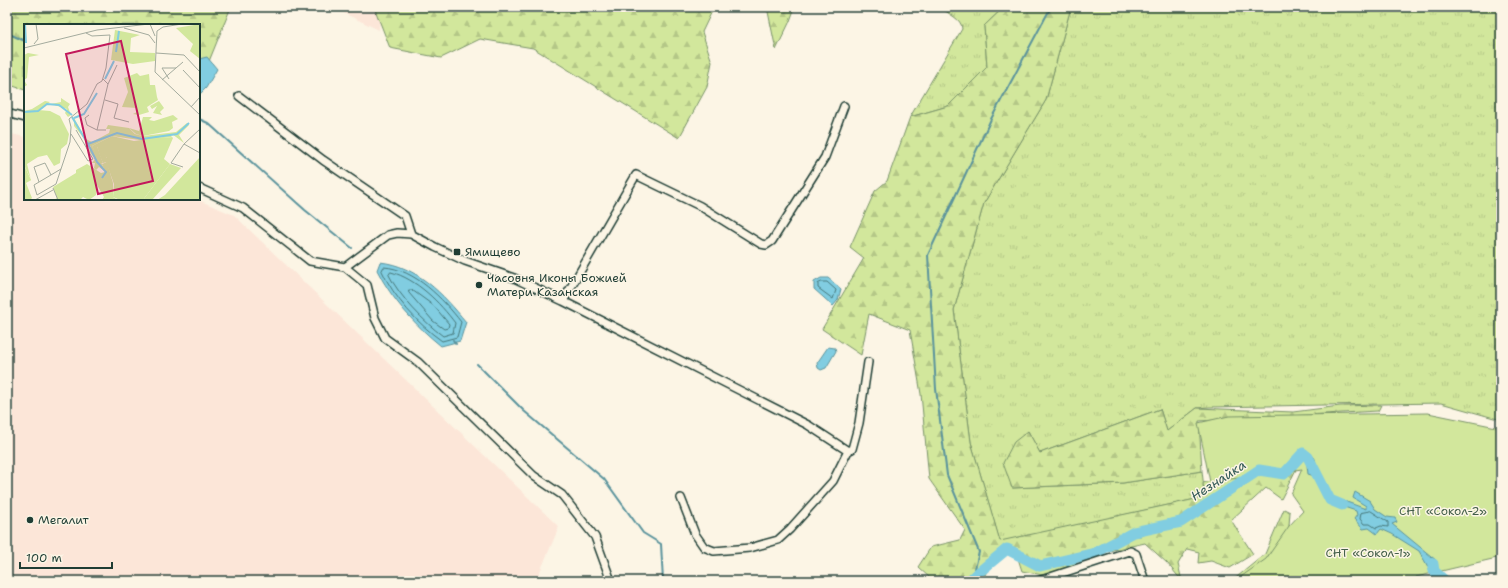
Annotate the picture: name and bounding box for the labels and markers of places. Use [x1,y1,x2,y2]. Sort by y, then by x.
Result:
place label: Ямищево [465,244,521,260]
marker: Ямищево [452,247,462,257]
place label: Часовня Иконы Божией Матери Казанская [487,270,627,300]
marker: Часовня Иконы Божией Матери Казанская [474,280,484,290]
place label: Мегалит [38,512,90,528]
marker: Мегалит [25,515,35,525]

